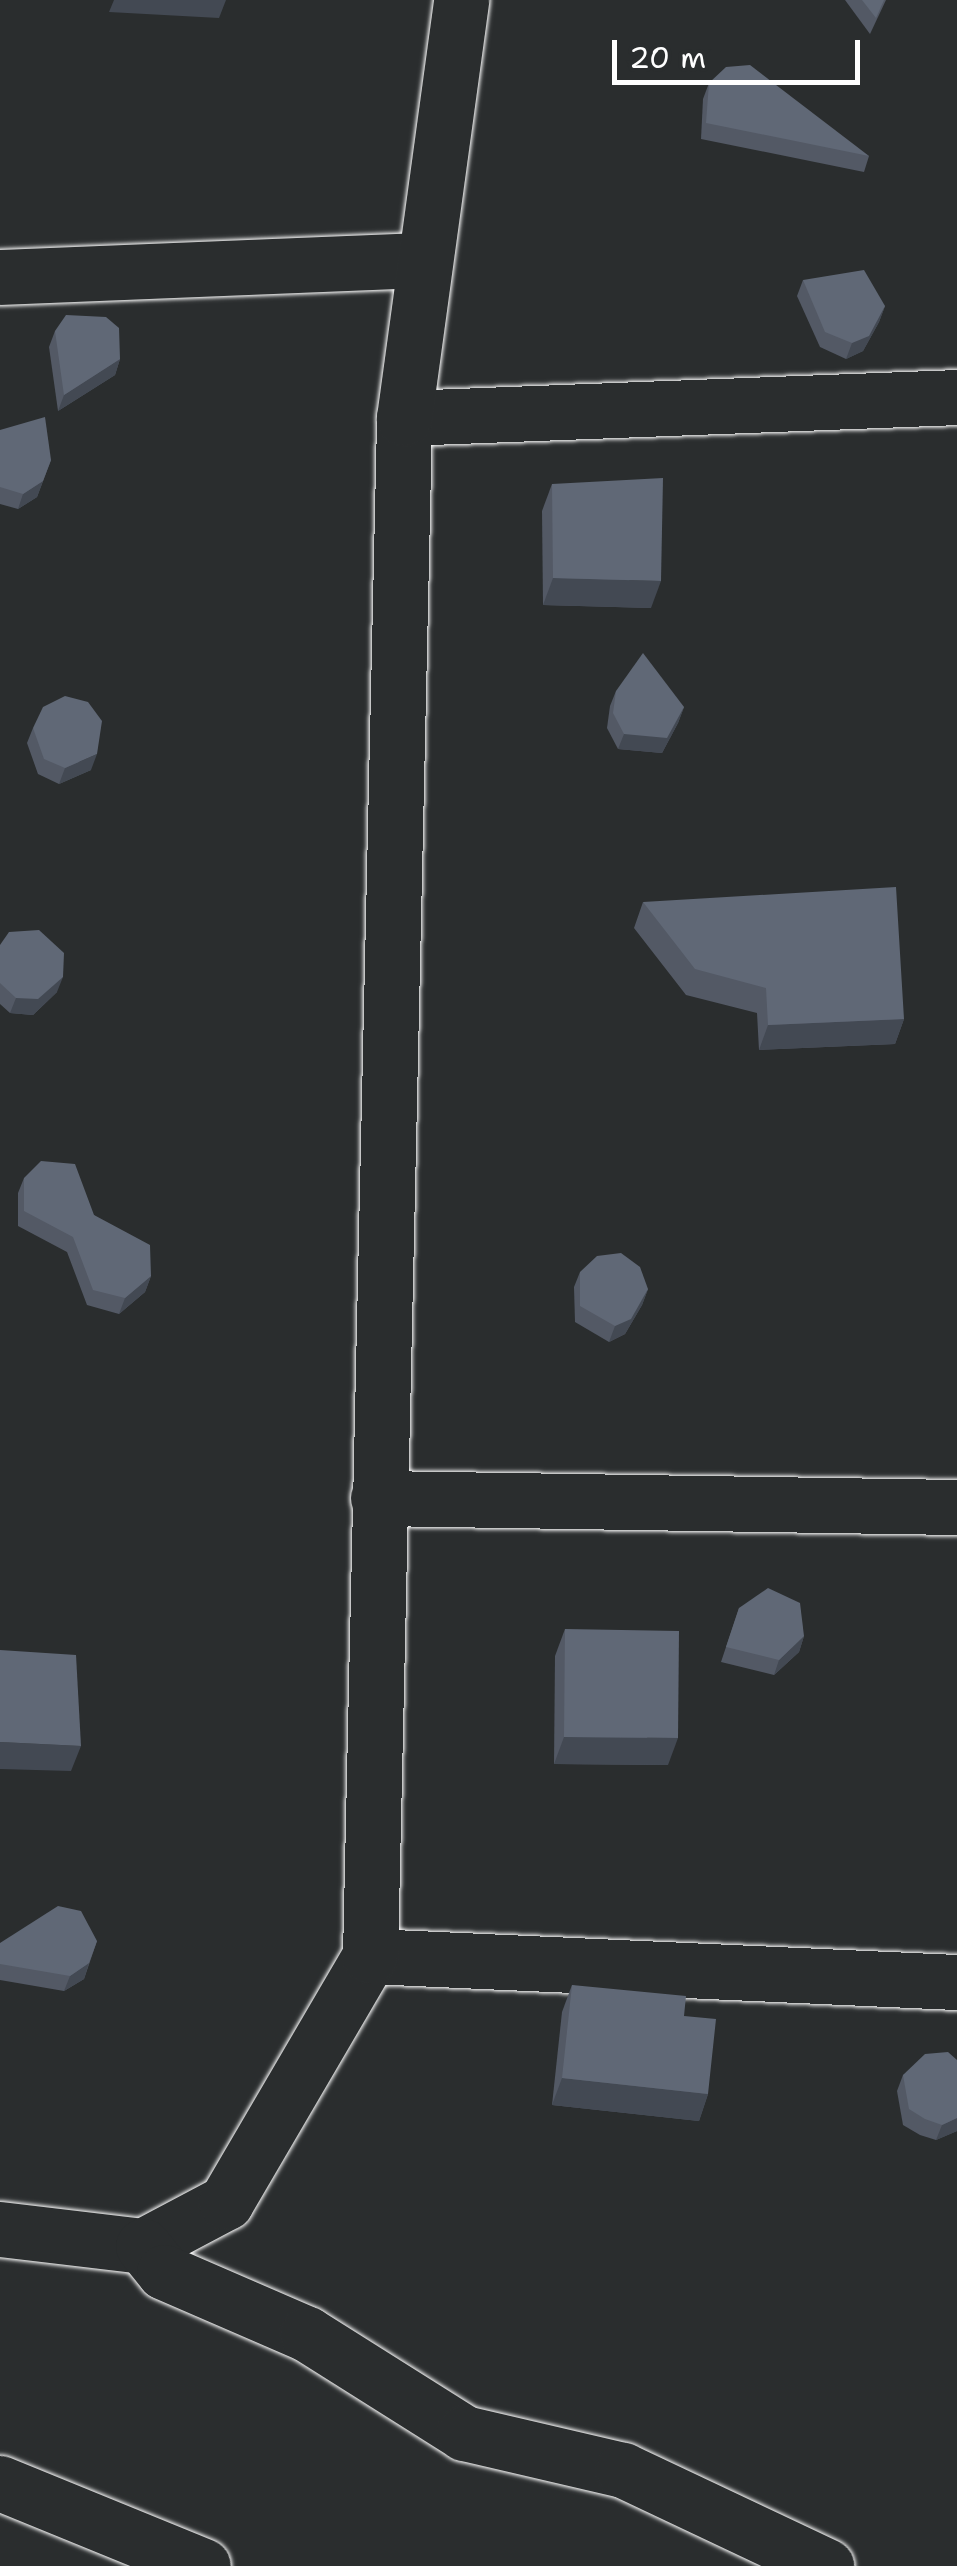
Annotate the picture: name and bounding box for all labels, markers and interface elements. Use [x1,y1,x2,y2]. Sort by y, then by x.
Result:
scale bar [617,20,864,82]
text: 20 m [629,37,706,78]

